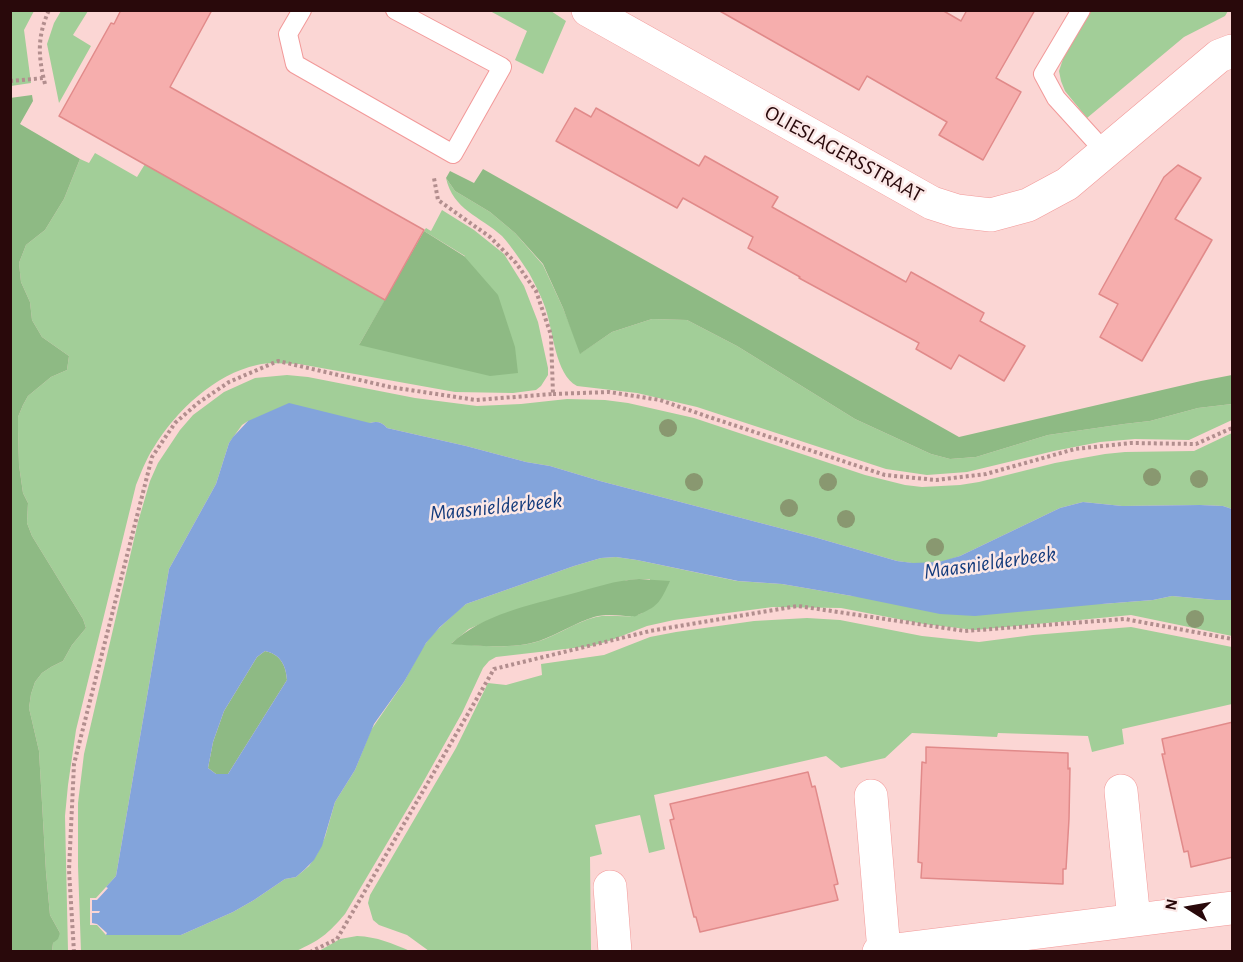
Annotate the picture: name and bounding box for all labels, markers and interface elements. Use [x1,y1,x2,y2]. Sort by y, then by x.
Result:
street label: OLIESLAGERSSTRAAT [760,100,928,208]
water label: Maasnielderbeek [429,487,563,527]
water label: Maasnielderbeek [922,541,1058,585]
north arrow [1159,878,1219,938]
text: N [1162,898,1180,912]

